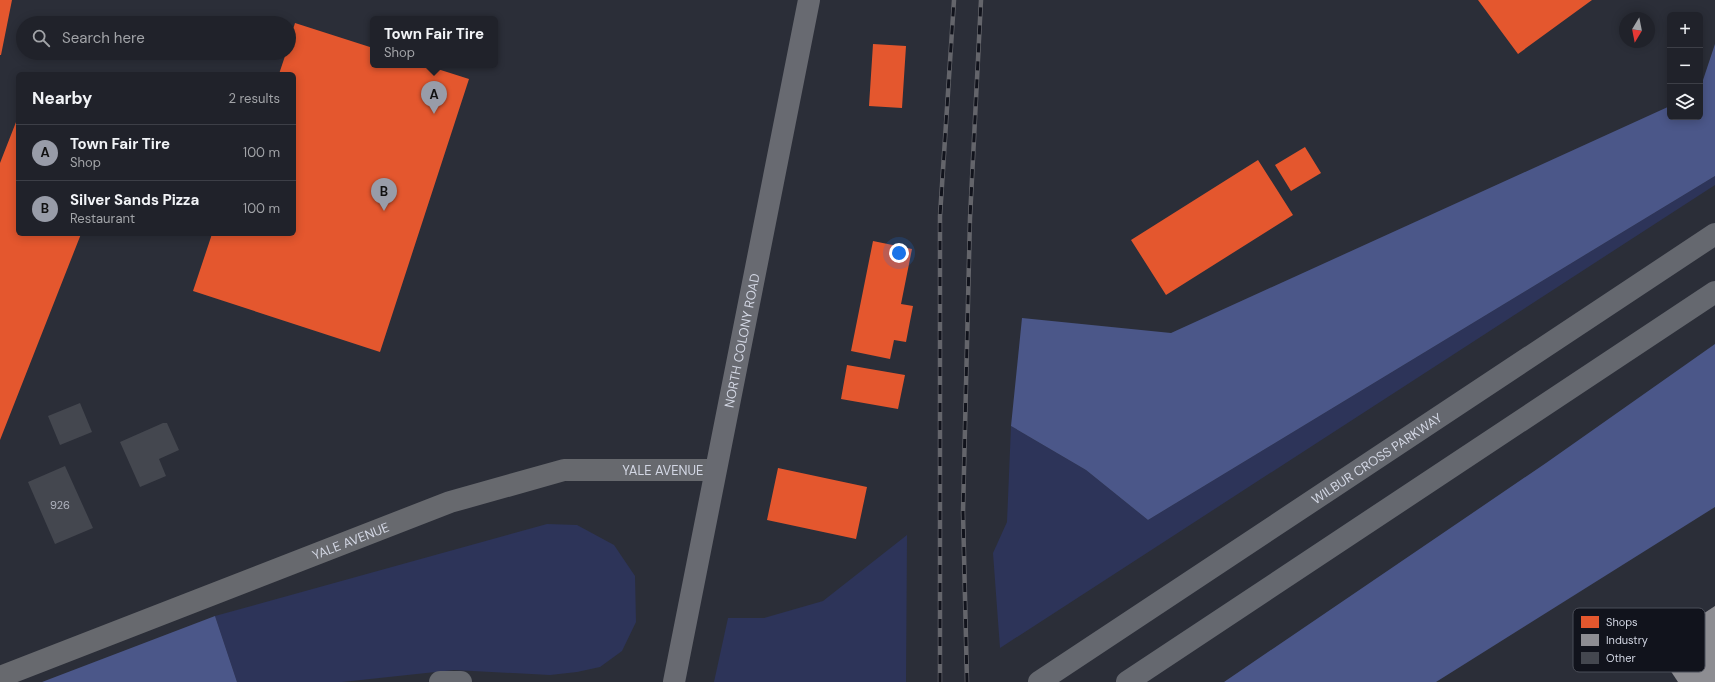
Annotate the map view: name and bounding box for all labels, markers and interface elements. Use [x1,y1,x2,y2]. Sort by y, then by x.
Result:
north arrow [1619,12,1655,48]
map controls [1667,12,1703,120]
button: + [1667,12,1703,48]
search box [16,16,296,60]
popup [370,16,498,68]
text: Town Fair Tire [384,24,484,44]
icon: search [30,27,52,49]
text: Search here [62,28,145,48]
text: Shop [384,44,415,61]
button: − [1667,48,1703,84]
pin: A [421,81,447,114]
button: layers [1667,84,1703,120]
text: Nearby [32,87,92,109]
text: 2 results [229,90,280,107]
text: Town Fair Tire [70,134,170,154]
text: A [40,144,50,161]
text: 100 m [243,144,280,161]
text: Shop [70,154,101,171]
pin: B [371,178,397,211]
text: Silver Sands Pizza [70,190,199,210]
text: B [41,200,49,217]
text: 100 m [243,200,280,217]
text: Restaurant [70,210,135,227]
your location [889,243,909,263]
street label: NORTH COLONY ROAD [720,272,764,409]
street label: WILBUR CROSS PARKWAY [1308,409,1446,508]
street label: YALE AVENUE [622,462,703,479]
house number: 926 [50,498,70,512]
street label: YALE AVENUE [310,519,392,564]
legend [1573,608,1705,672]
text: Shops [1606,615,1638,629]
text: Industry [1606,633,1648,647]
text: Other [1606,651,1635,665]

